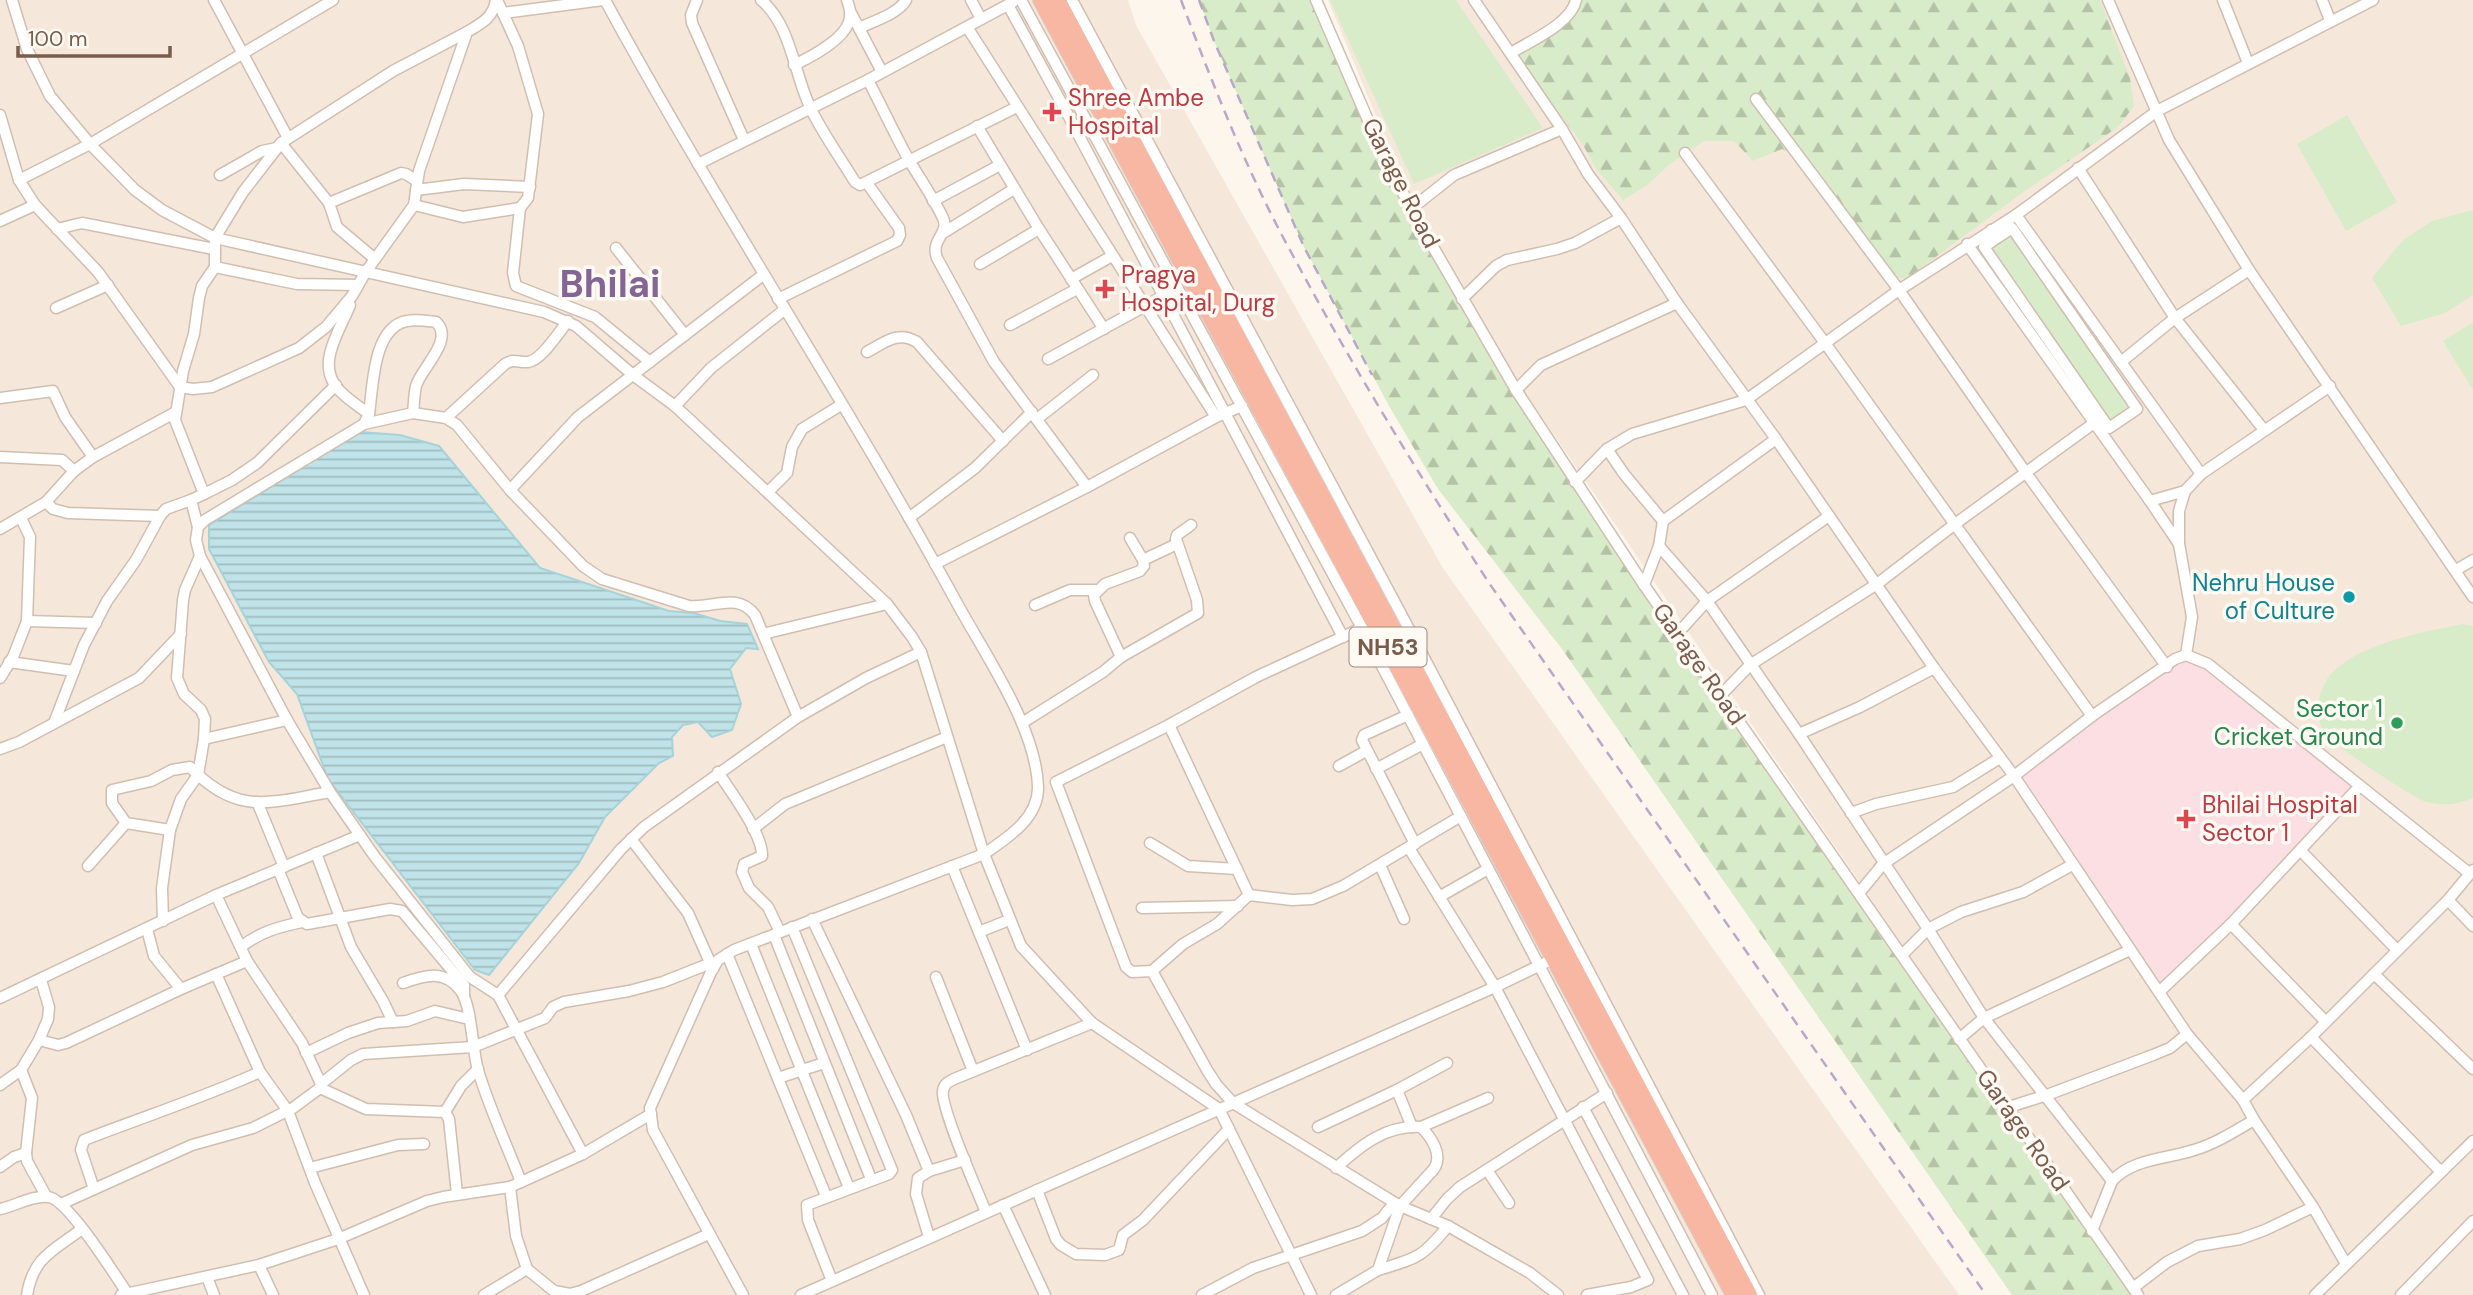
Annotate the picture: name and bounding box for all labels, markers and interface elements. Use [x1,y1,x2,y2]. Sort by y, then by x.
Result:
scale bar [18,14,170,58]
text: 100 m [28,25,88,53]
place label: Shree Ambe Hospital [1068,82,1204,141]
marker: Shree Ambe Hospital [1042,102,1062,122]
street label: Garage Road [1355,112,1447,253]
district label: Bhilai [560,259,660,309]
place label: Pragya Hospital, Durg [1121,259,1275,318]
marker: Pragya Hospital, Durg [1095,279,1115,299]
place label: Nehru House of Culture [2192,567,2335,626]
marker: Nehru House of Culture [2341,589,2357,605]
street label: Garage Road [1646,597,1753,731]
road number: NH53 [1350,628,1426,666]
place label: Sector 1 Cricket Ground [2214,693,2383,752]
marker: Sector 1 Cricket Ground [2389,715,2405,731]
place label: Bhilai Hospital Sector 1 [2202,789,2358,848]
marker: Bhilai Hospital Sector 1 [2176,809,2196,829]
street label: Garage Road [1970,1063,2077,1197]

